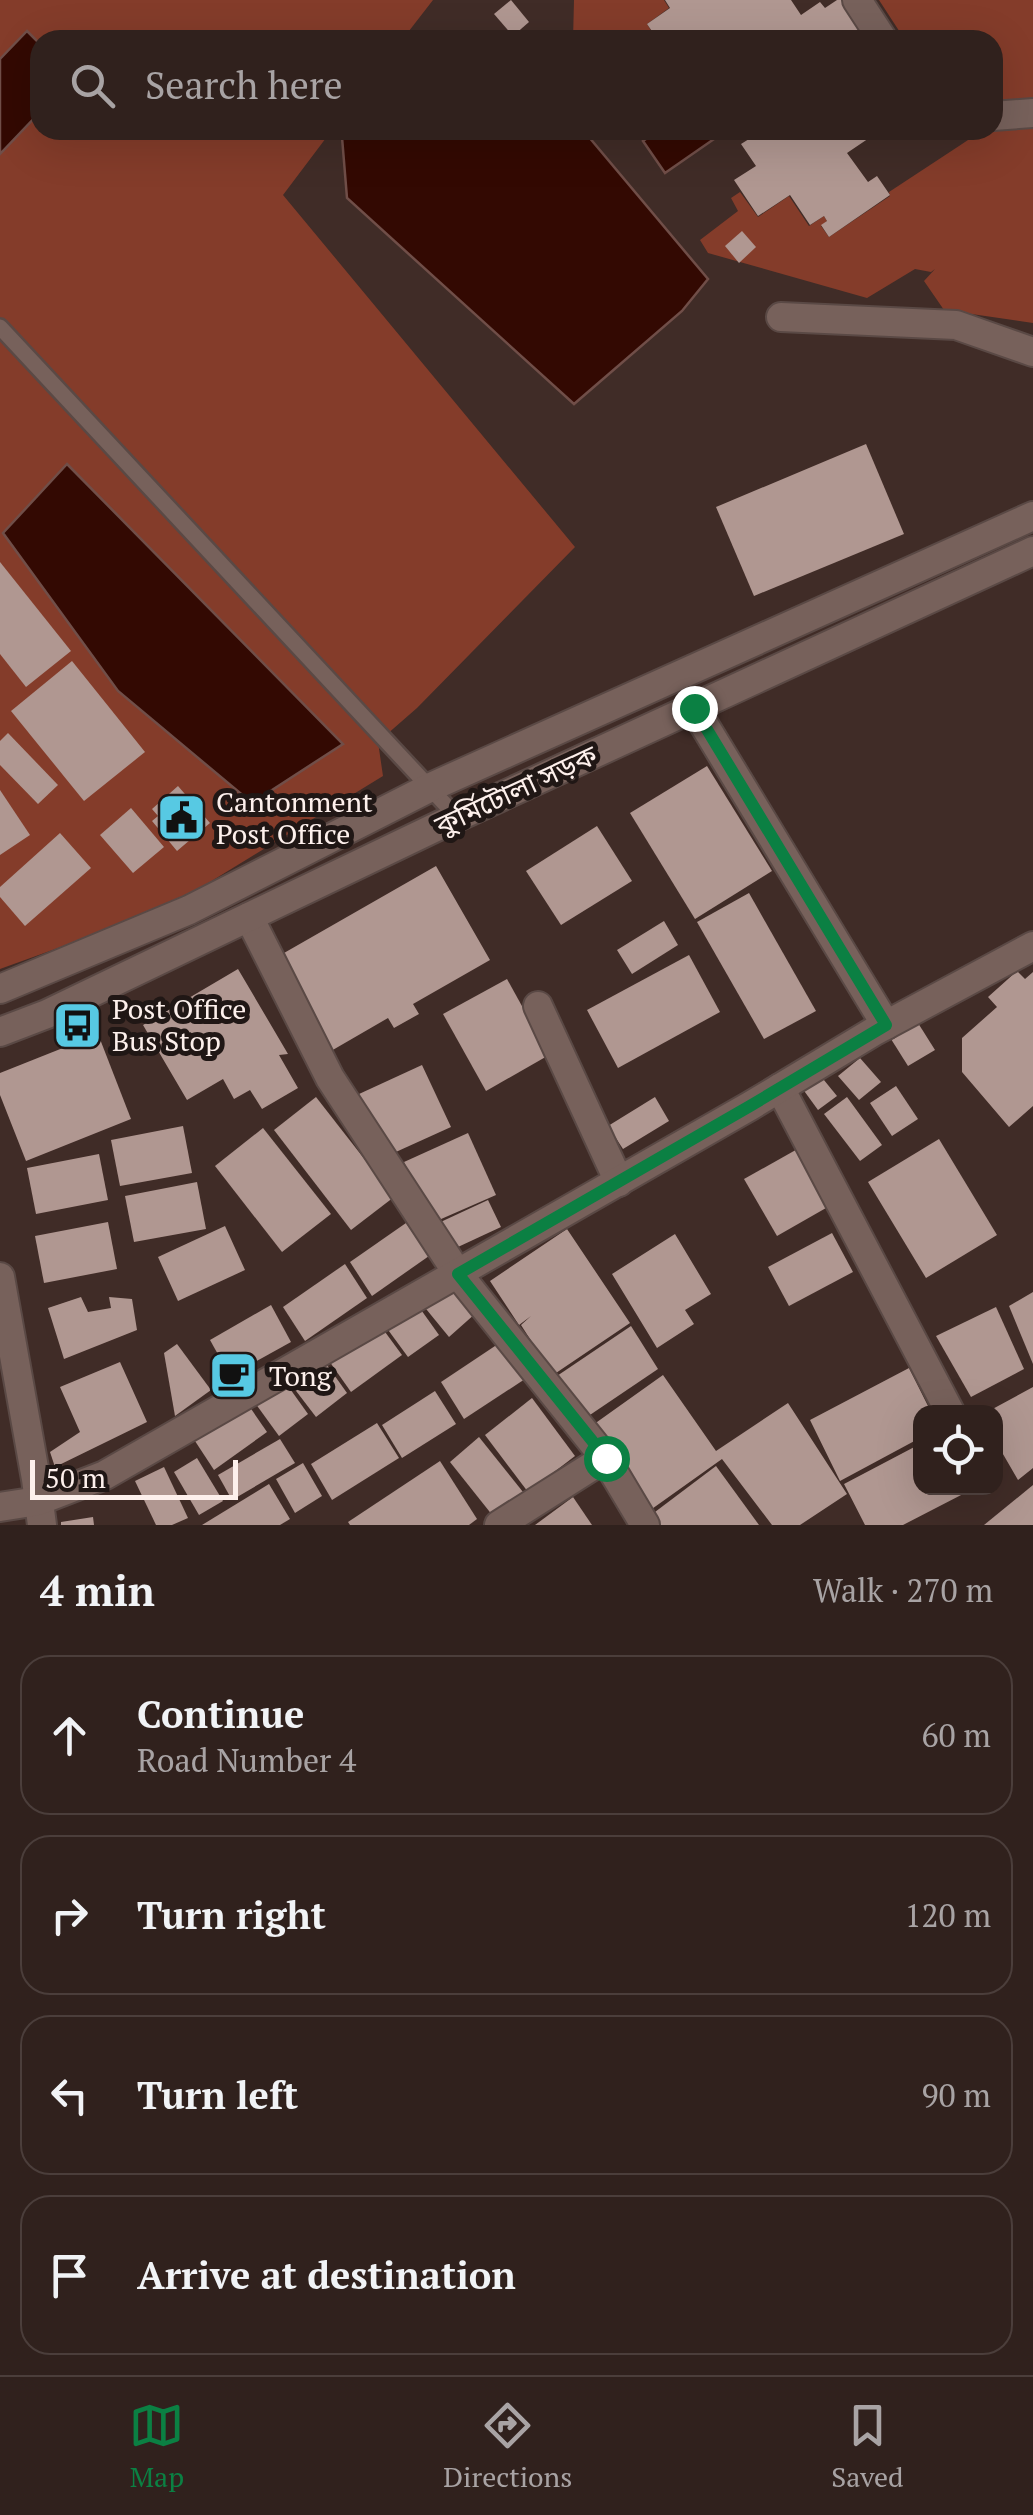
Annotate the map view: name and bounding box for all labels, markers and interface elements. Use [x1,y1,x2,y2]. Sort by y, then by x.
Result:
search box [30,30,1003,140]
icon: search [65,58,120,113]
text: Search here [145,60,343,110]
route end [672,686,718,732]
street label: কুর্মিটোলা সড়ক [428,736,603,844]
place label: Cantonment Post Office [216,783,373,852]
public building icon: Cantonment Post Office [155,792,207,844]
place label: Post Office Bus Stop [112,990,246,1059]
bus stop icon: Post Office Bus Stop [51,999,103,1051]
cafe icon: Tong [208,1350,260,1402]
place label: Tong [269,1357,333,1394]
map controls [913,1405,1003,1495]
button: locate [913,1405,1003,1495]
route start [584,1436,630,1482]
scale bar [30,1455,238,1500]
text: 50 m [45,1459,106,1496]
text: 4 min [40,1562,155,1618]
text: Walk · 270 m [813,1569,993,1611]
text: Continue [137,1689,304,1739]
icon: ahead [42,1708,97,1763]
text: 60 m [921,1714,991,1756]
text: Road Number 4 [137,1739,356,1781]
icon: right [42,1888,97,1943]
text: Turn right [137,1890,326,1940]
text: 120 m [904,1894,991,1936]
icon: left [42,2068,97,2123]
text: Turn left [137,2070,298,2120]
text: 90 m [921,2074,991,2116]
icon: arrive [42,2248,97,2303]
text: Arrive at destination [137,2250,516,2300]
tab: Map [129,2398,184,2495]
tab: Directions [443,2398,572,2495]
tab: Saved [831,2398,904,2495]

